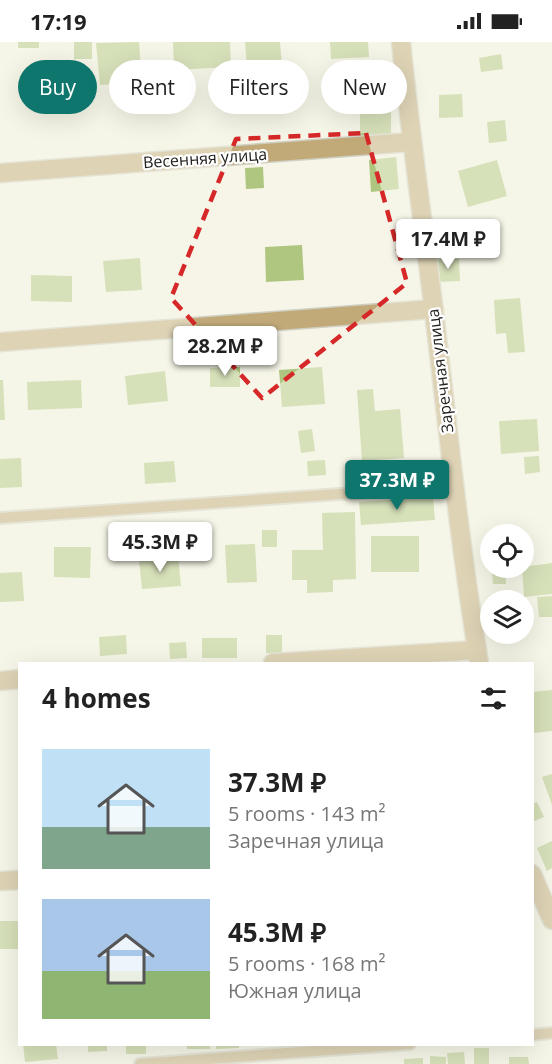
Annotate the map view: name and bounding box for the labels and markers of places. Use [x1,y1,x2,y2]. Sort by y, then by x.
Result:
pin: 17.4M ₽ [393,219,503,270]
pin: 28.2M ₽ [170,326,280,377]
pin: 37.3M ₽ [342,460,452,511]
pin: 45.3M ₽ [105,522,215,573]

